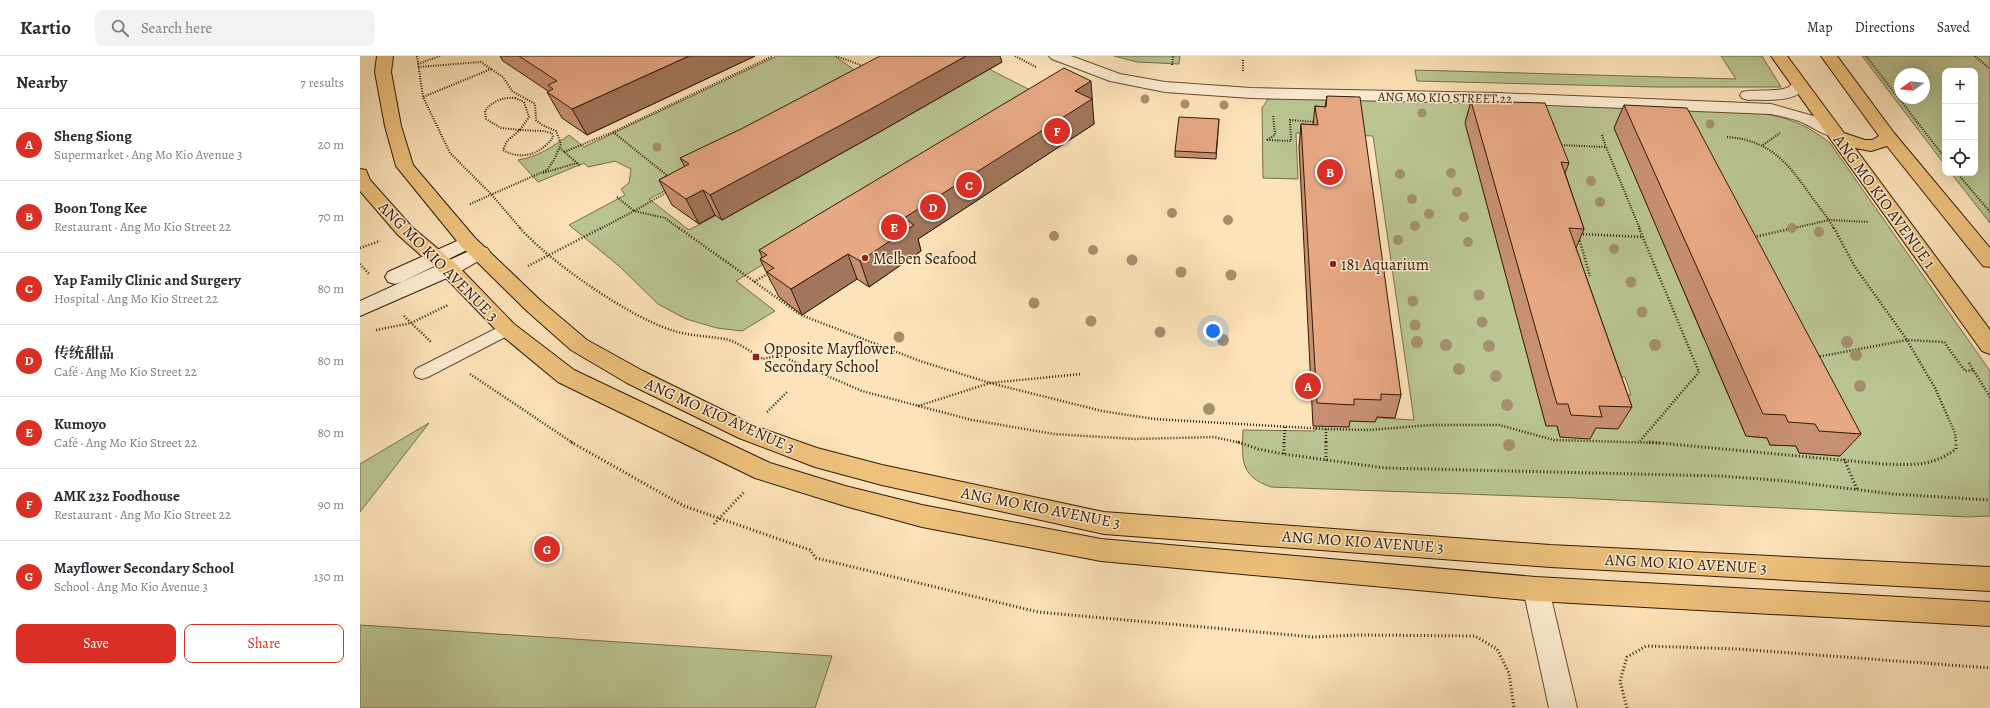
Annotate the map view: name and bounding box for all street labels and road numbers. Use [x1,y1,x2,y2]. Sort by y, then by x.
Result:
street label: ANG MO KIO STREET 22 [1377,88,1512,107]
street label: ANG MO KIO AVENUE 1 [1827,129,1941,274]
street label: ANG MO KIO AVENUE 3 [373,196,503,327]
street label: ANG MO KIO AVENUE 3 [640,373,798,459]
street label: ANG MO KIO AVENUE 3 [958,482,1122,534]
street label: ANG MO KIO AVENUE 3 [1280,525,1444,559]
street label: ANG MO KIO AVENUE 3 [1604,549,1767,579]

